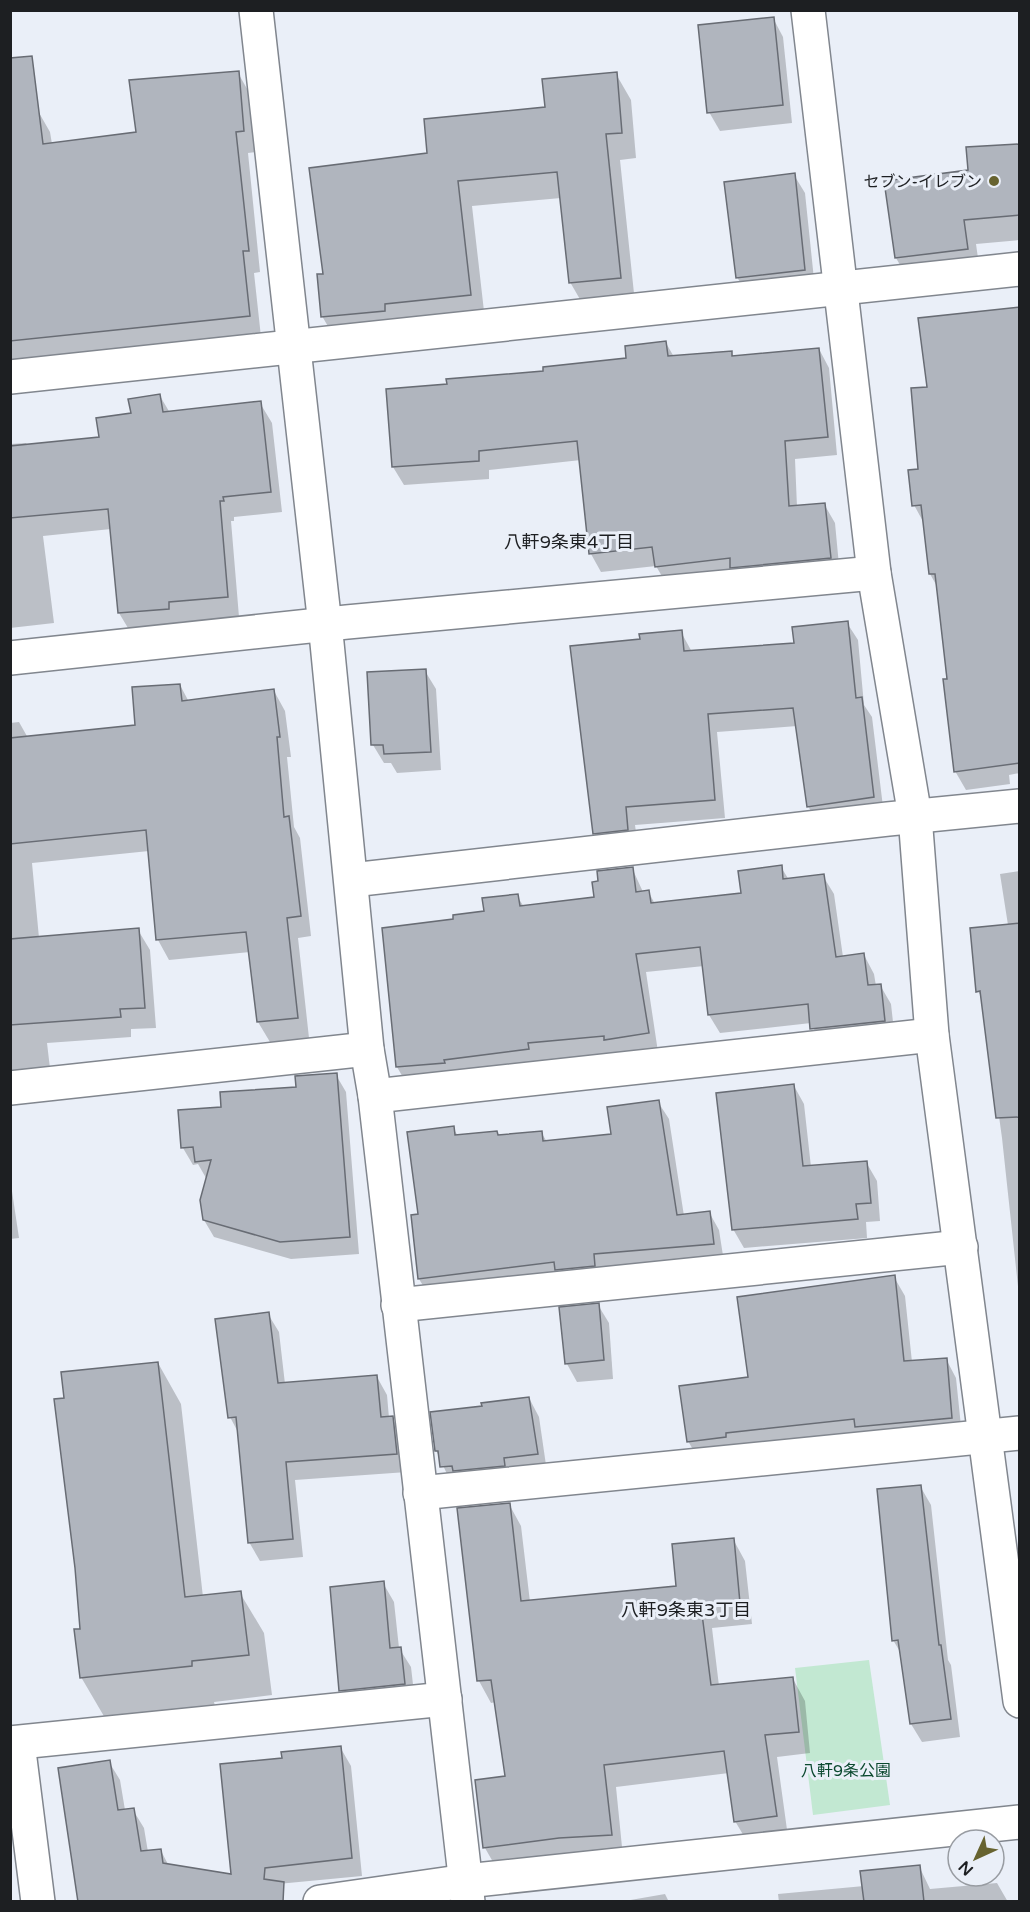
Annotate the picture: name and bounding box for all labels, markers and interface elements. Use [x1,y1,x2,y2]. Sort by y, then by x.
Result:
place label: セブン-イレブン [863,172,982,192]
marker: セブン-イレブン [987,174,1001,188]
district label: 八軒9条東4丁目 [504,531,634,553]
district label: 八軒9条東3丁目 [621,1599,751,1621]
park label: 八軒9条公園 [801,1761,891,1781]
north arrow [946,1828,1006,1888]
text: N [954,1856,978,1880]

